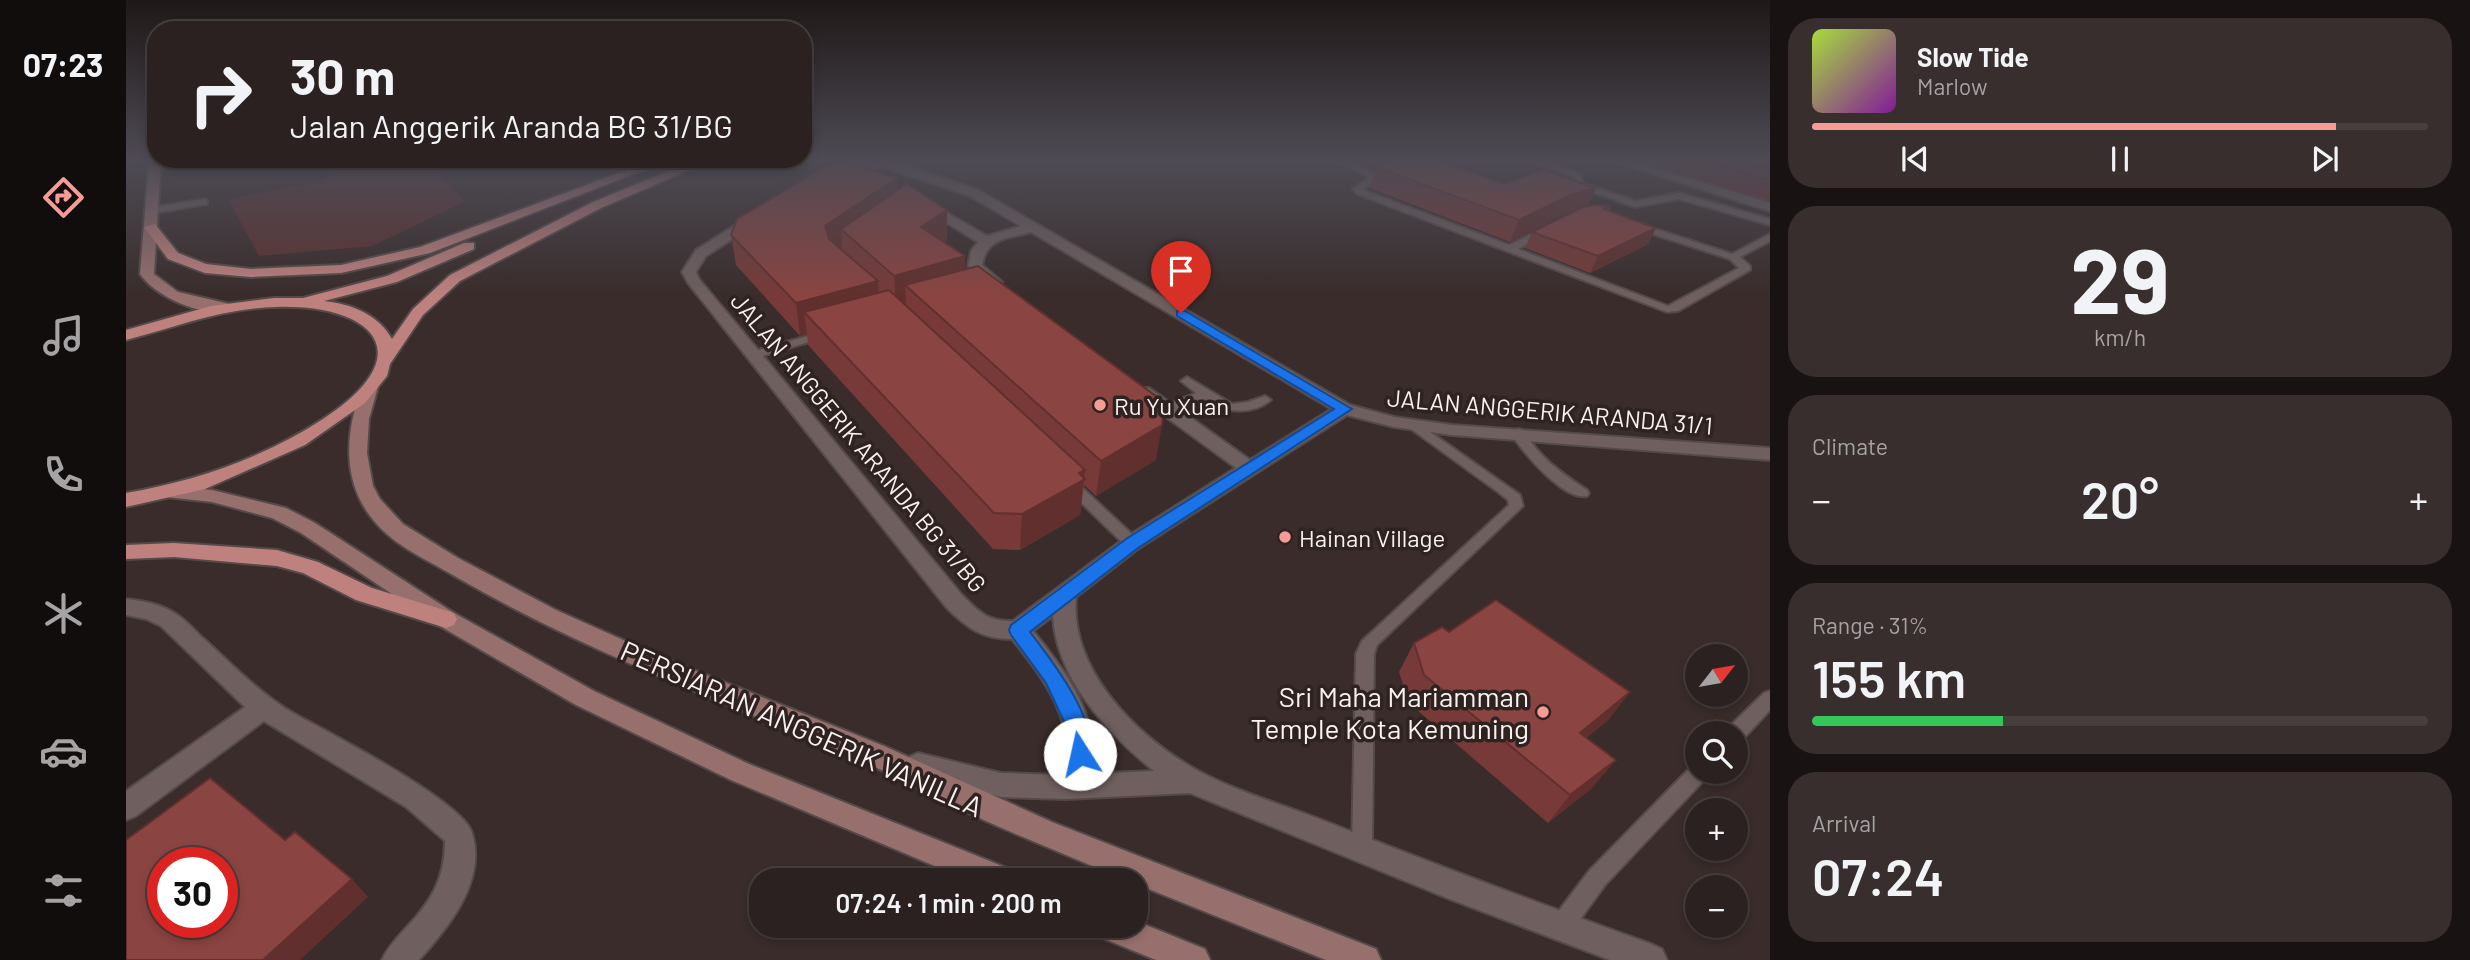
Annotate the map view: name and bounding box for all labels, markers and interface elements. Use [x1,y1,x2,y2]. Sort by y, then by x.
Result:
text: Slow Tide [1917,41,2029,72]
text: 07:23 [23,45,103,83]
text: 30 m [290,46,395,105]
icon: right [175,49,266,140]
text: Marlow [1917,72,1988,100]
text: Jalan Anggerik Aranda BG 31/BG [290,106,733,144]
icon: previous [1896,140,1934,178]
icon: pause [2101,140,2139,178]
icon: next [2306,140,2344,178]
icon: directions [39,173,88,222]
text: 29 [2070,223,2170,332]
pin [1151,241,1211,313]
icon: arrive [1162,252,1200,290]
street label: JALAN ANGGERIK ARANDA BG 31/BG [725,286,993,598]
icon: music [39,311,88,360]
text: km/h [2094,323,2146,351]
street label: JALAN ANGGERIK ARANDA 31/1 [1386,382,1714,440]
place label: Ru Yu Xuan [1114,391,1229,420]
marker: Ru Yu Xuan [1092,397,1108,413]
text: Climate [1812,432,1888,460]
icon: phone [39,450,88,499]
text: 20° [2081,467,2159,529]
text: − [1812,476,1831,522]
text: + [2409,476,2428,522]
place label: Hainan Village [1299,523,1445,552]
marker: Hainan Village [1277,529,1293,545]
icon: climate [39,589,88,638]
text: Range · 31% [1812,611,1928,639]
street label: PERSIARAN ANGGERIK VANILLA [616,633,988,823]
north arrow [1685,644,1748,707]
map controls [1685,644,1748,938]
text: 155 km [1812,646,1966,708]
place label: Sri Maha Mariamman Temple Kota Kemuning [1251,679,1529,745]
marker: Sri Maha Mariamman Temple Kota Kemuning [1535,704,1551,720]
position arrow [1043,717,1117,791]
button: search [1685,721,1748,784]
icon: car [39,727,88,776]
button: + [1685,798,1748,861]
text: Arrival [1812,809,1876,837]
text: 07:24 [1812,844,1944,906]
speed limit sign: 30 [147,847,238,938]
icon: filters [39,866,88,915]
button: − [1685,875,1748,938]
text: 07:24 · 1 min · 200 m [835,887,1062,918]

